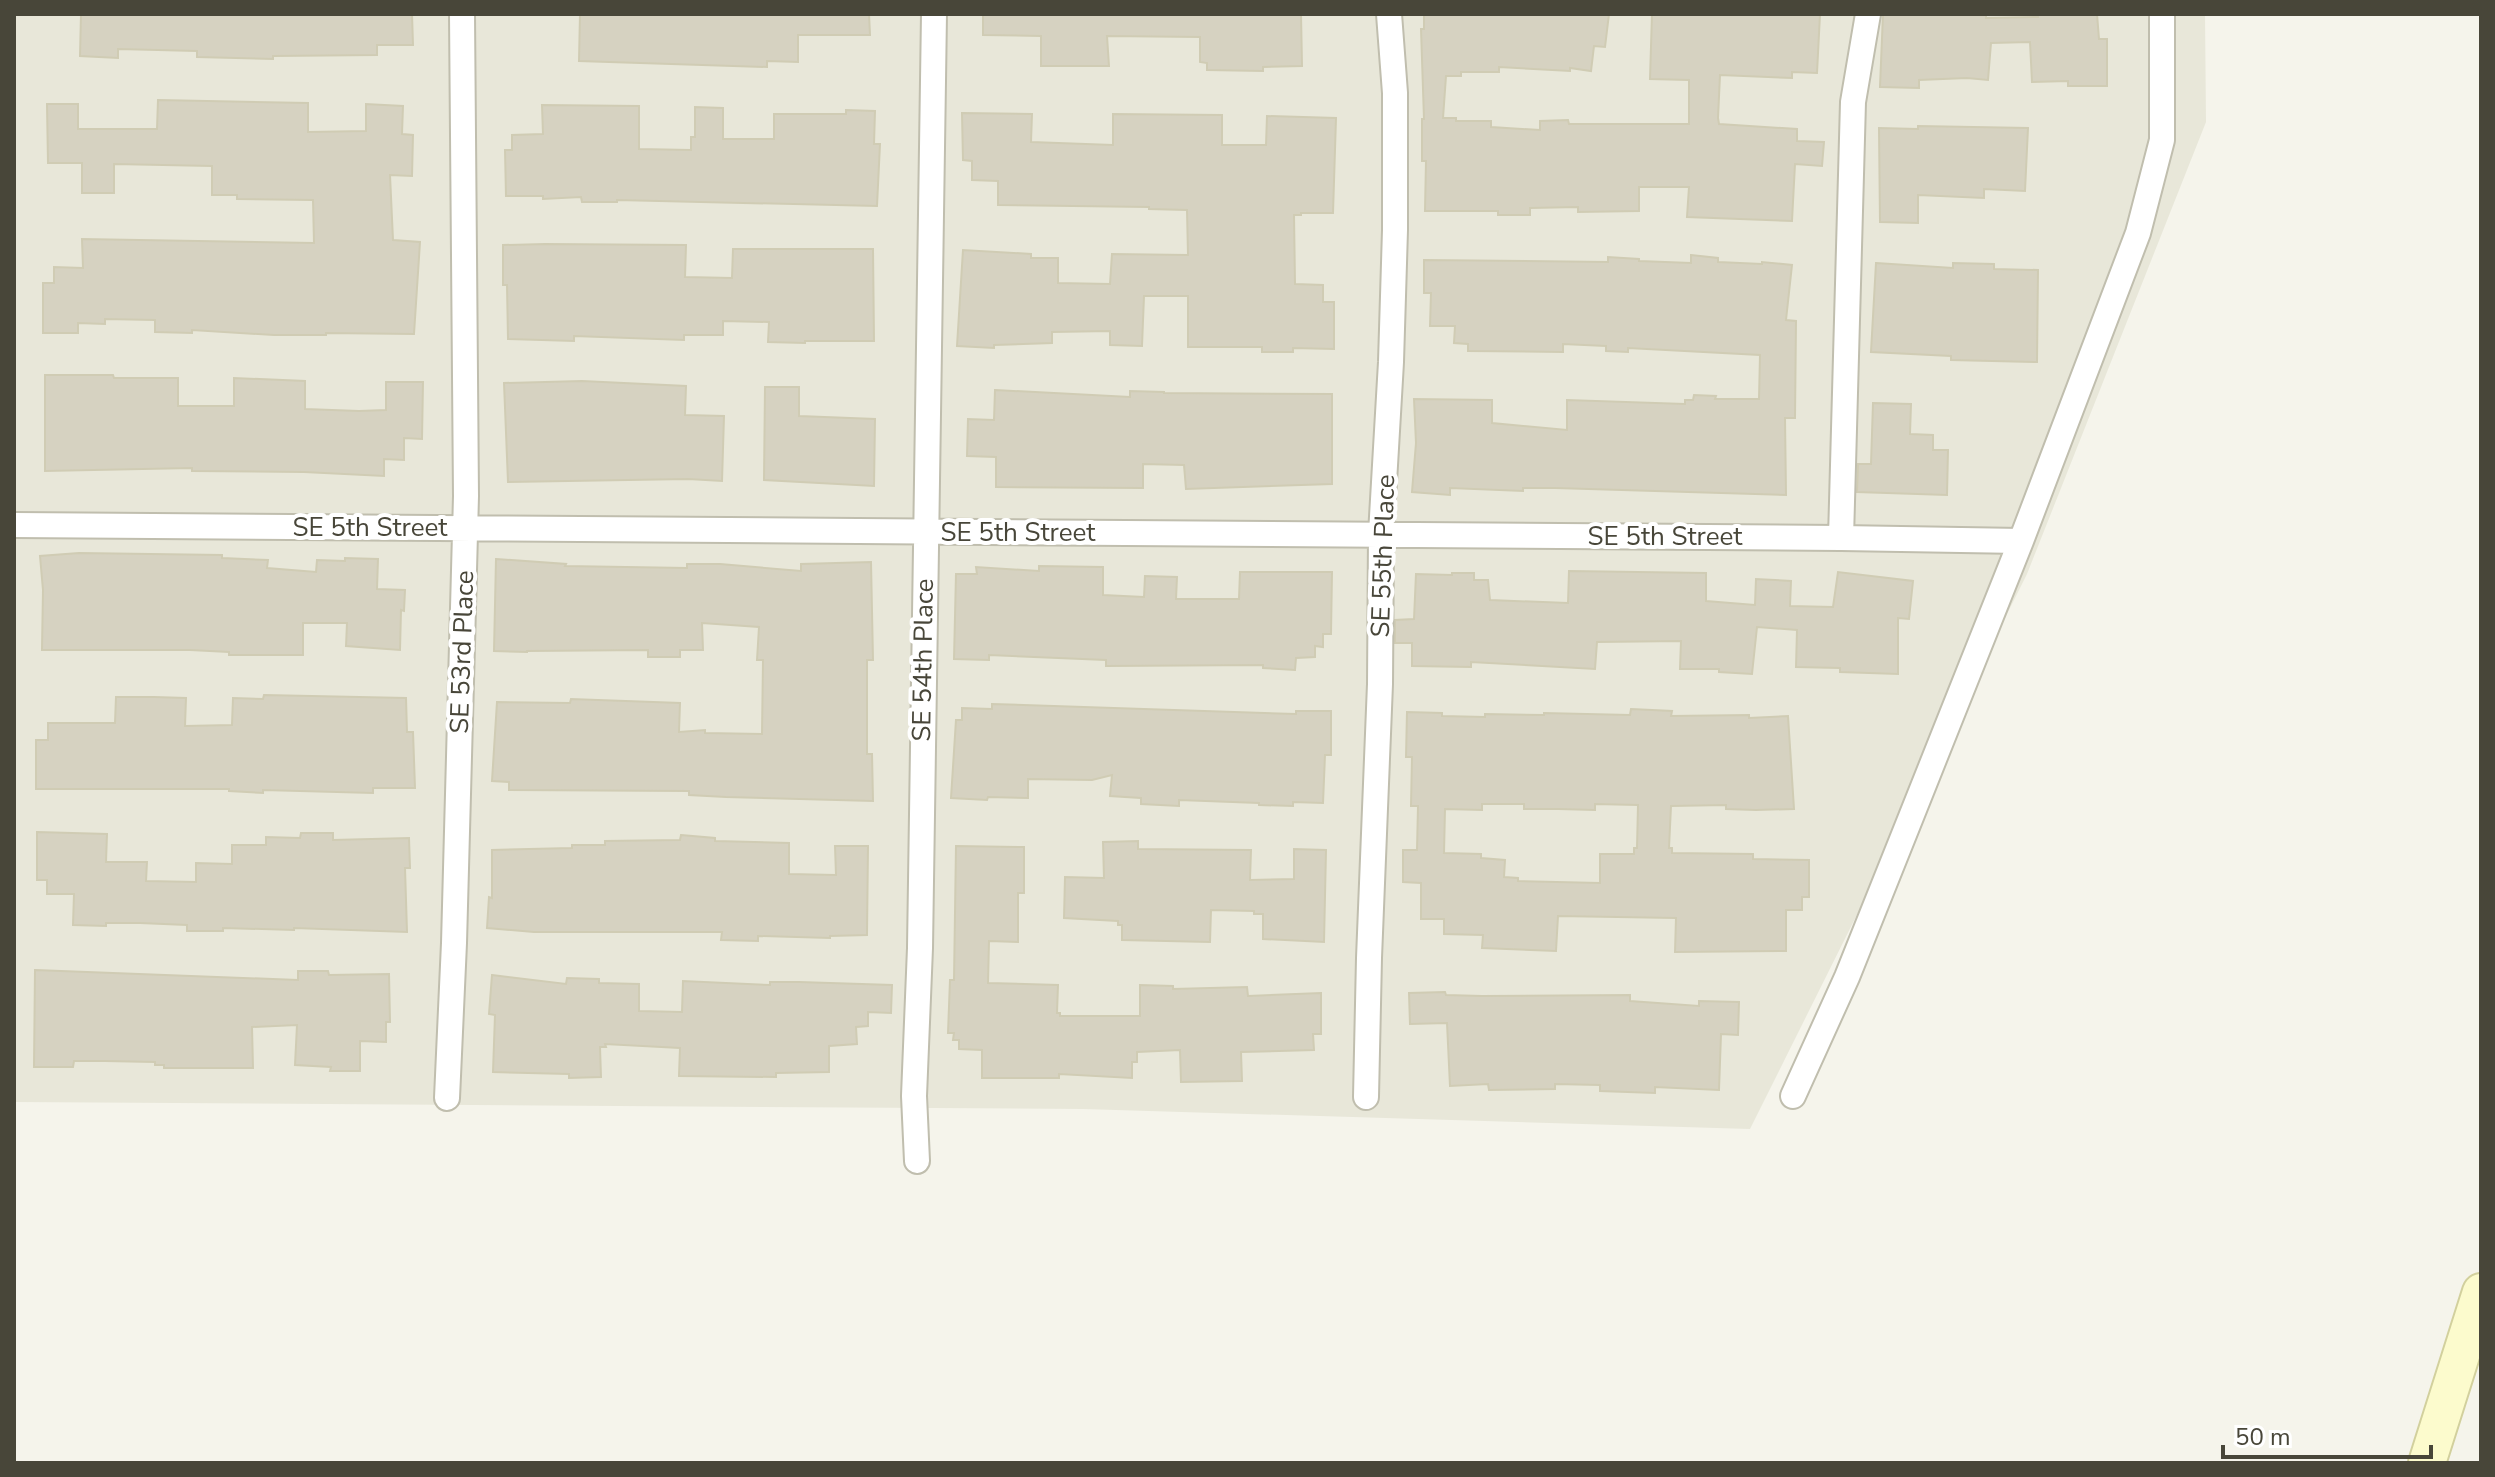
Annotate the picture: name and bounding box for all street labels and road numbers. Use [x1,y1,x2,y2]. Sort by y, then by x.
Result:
street label: SE 55th Place [1363,474,1403,638]
street label: SE 5th Street [293,510,448,545]
street label: SE 5th Street [941,515,1096,550]
street label: SE 5th Street [1588,519,1743,554]
street label: SE 53rd Place [442,570,482,734]
street label: SE 54th Place [904,578,942,742]

